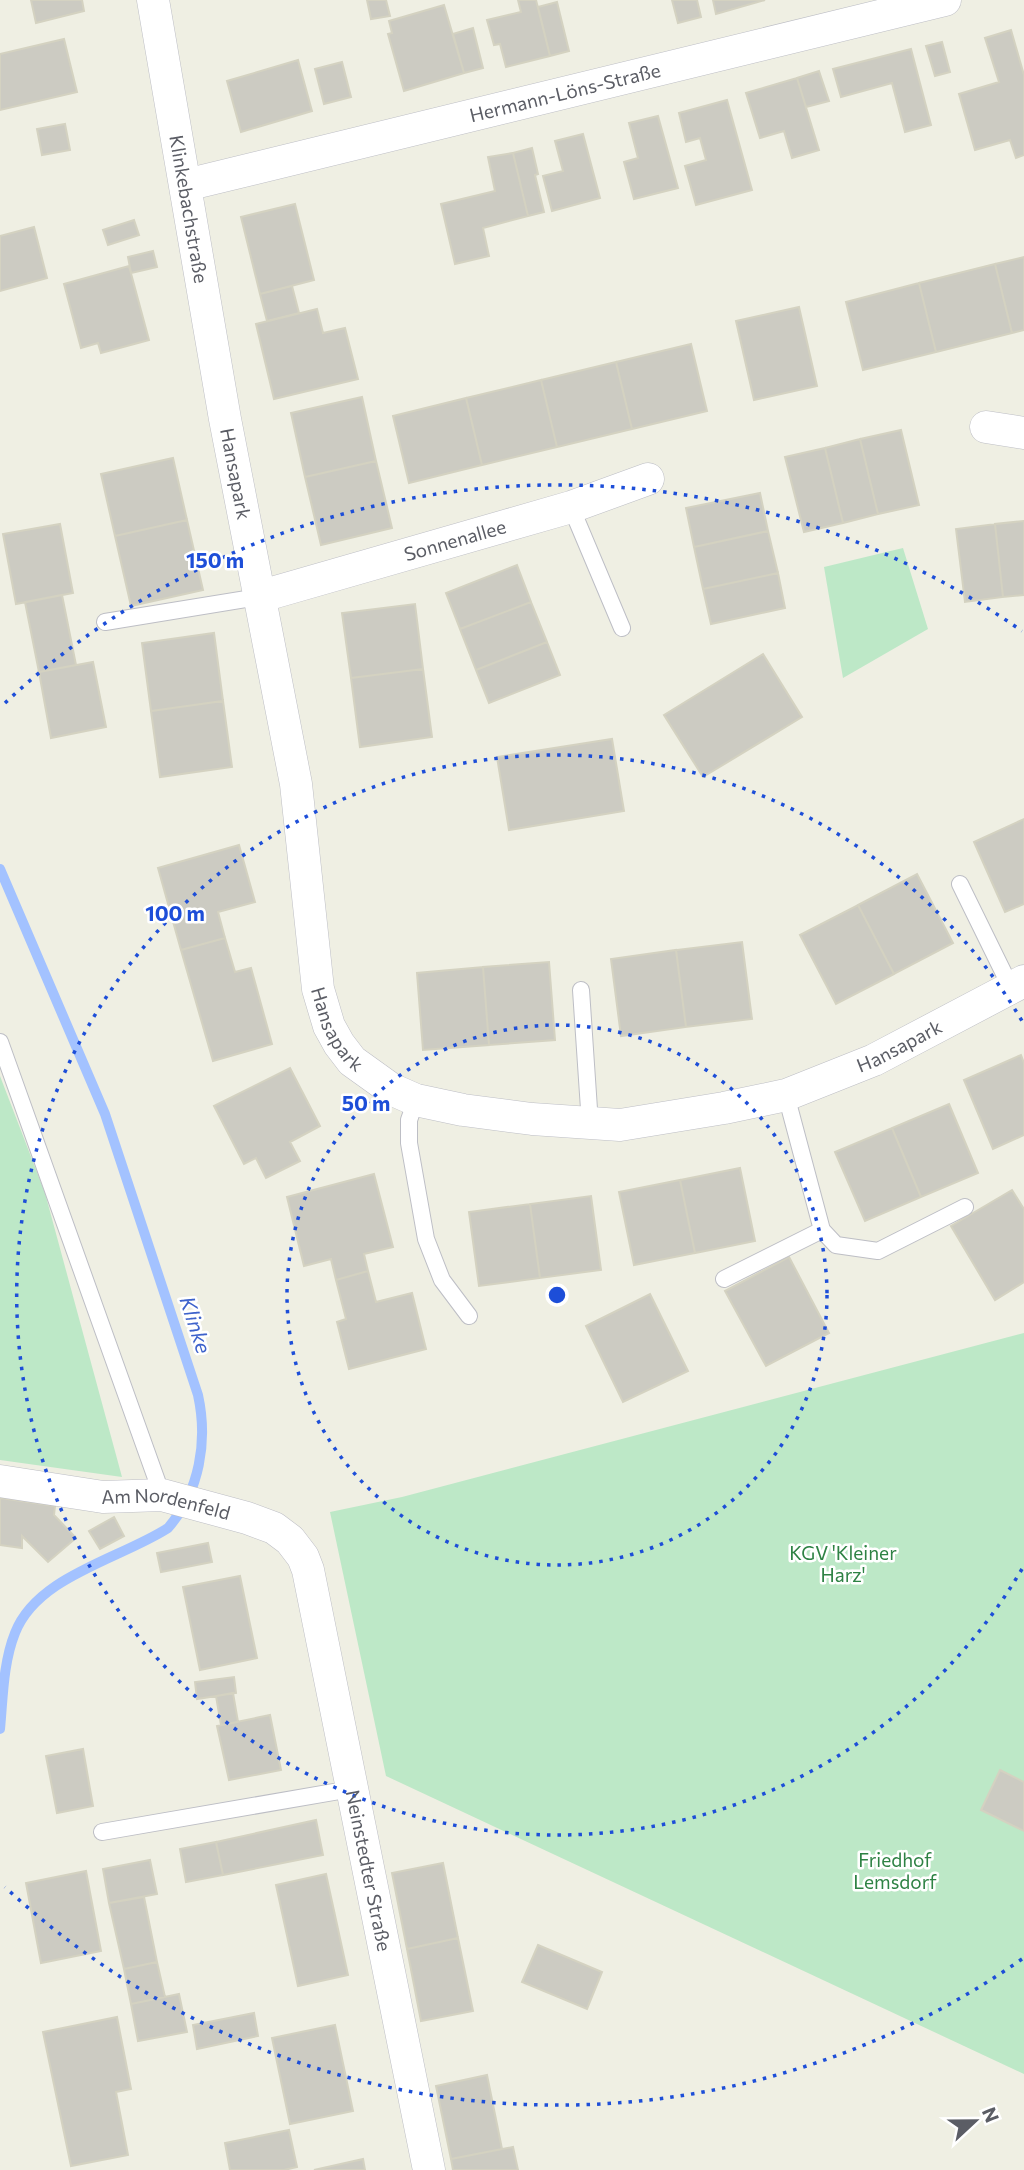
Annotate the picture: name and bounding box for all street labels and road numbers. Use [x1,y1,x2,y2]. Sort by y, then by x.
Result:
street label: Hermann-Löns-Straße [467,58,663,127]
street label: Klinkebachstraße [165,133,213,285]
street label: Hansapark [216,426,256,521]
street label: Sonnenallee [401,514,508,565]
street label: Hansapark [307,984,368,1076]
street label: Hansapark [853,1014,946,1077]
street label: Am Nordenfeld [101,1483,233,1524]
street label: Neinstedter Straße [342,1788,397,1953]

